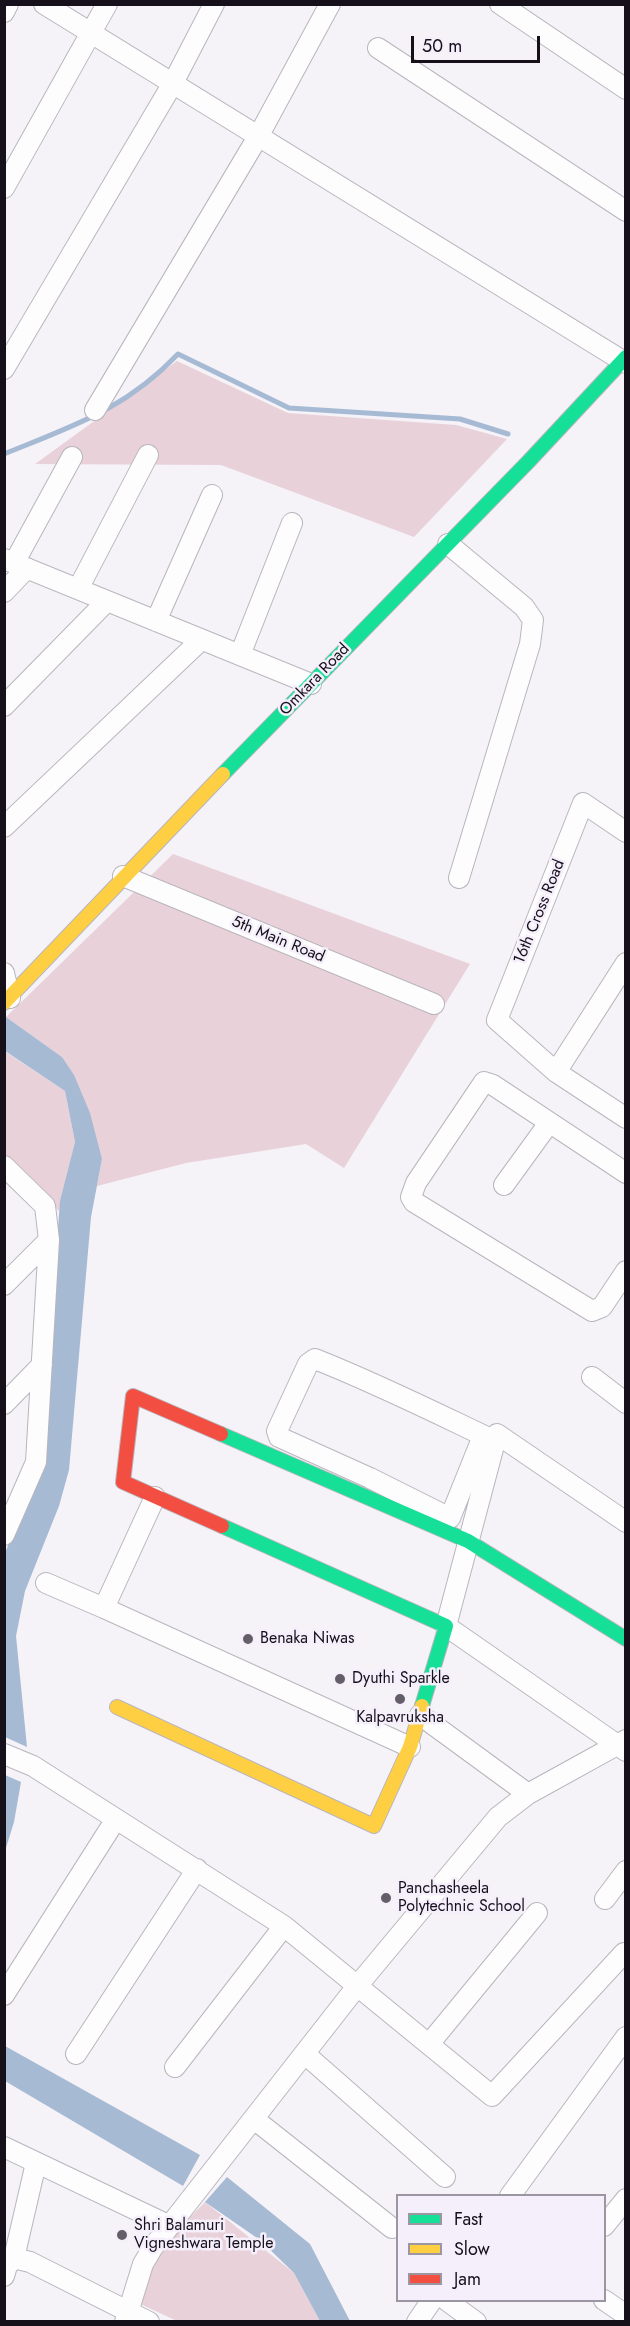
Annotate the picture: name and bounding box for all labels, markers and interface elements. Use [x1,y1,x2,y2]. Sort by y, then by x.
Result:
scale bar [414,24,543,62]
text: 50 m [422,33,462,59]
street label: Omkara Road [276,640,354,720]
street label: 16th Cross Road [510,857,570,967]
street label: 5th Main Road [229,913,327,967]
place label: Benaka Niwas [260,1629,354,1649]
marker: Benaka Niwas [241,1632,255,1646]
place label: Dyuthi Sparkle [352,1669,450,1689]
marker: Dyuthi Sparkle [333,1672,347,1686]
marker: Kalpavruksha [393,1692,407,1706]
place label: Kalpavruksha [356,1708,444,1728]
place label: Panchasheela Polytechnic School [398,1879,525,1917]
marker: Panchasheela Polytechnic School [379,1891,393,1905]
legend [396,2194,606,2302]
text: Fast [454,2206,483,2232]
place label: Shri Balamuri Vigneshwara Temple [134,2216,273,2254]
marker: Shri Balamuri Vigneshwara Temple [115,2228,129,2242]
text: Slow [454,2236,490,2262]
text: Jam [454,2266,481,2292]

